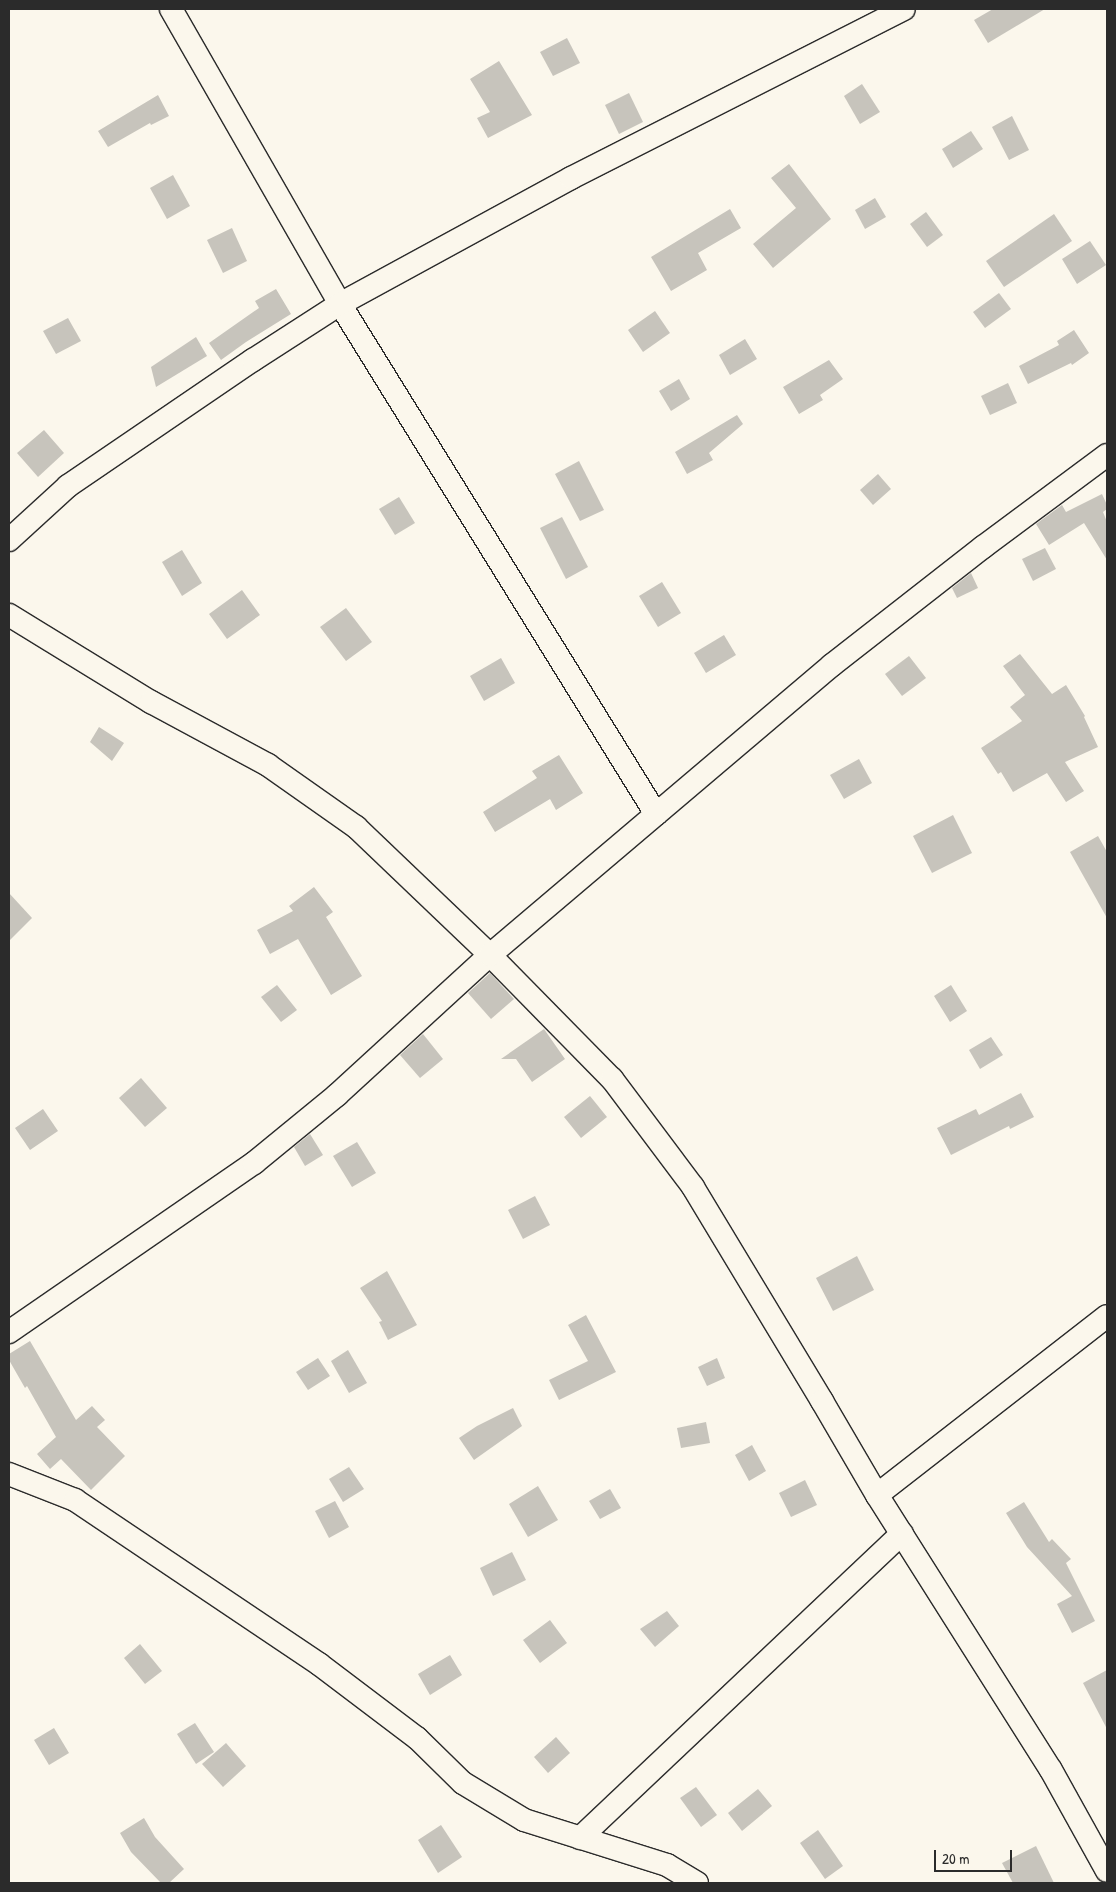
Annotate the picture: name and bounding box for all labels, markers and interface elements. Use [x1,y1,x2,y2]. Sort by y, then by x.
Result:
scale bar [936,1840,1014,1872]
text: 20 m [942,1848,969,1869]

